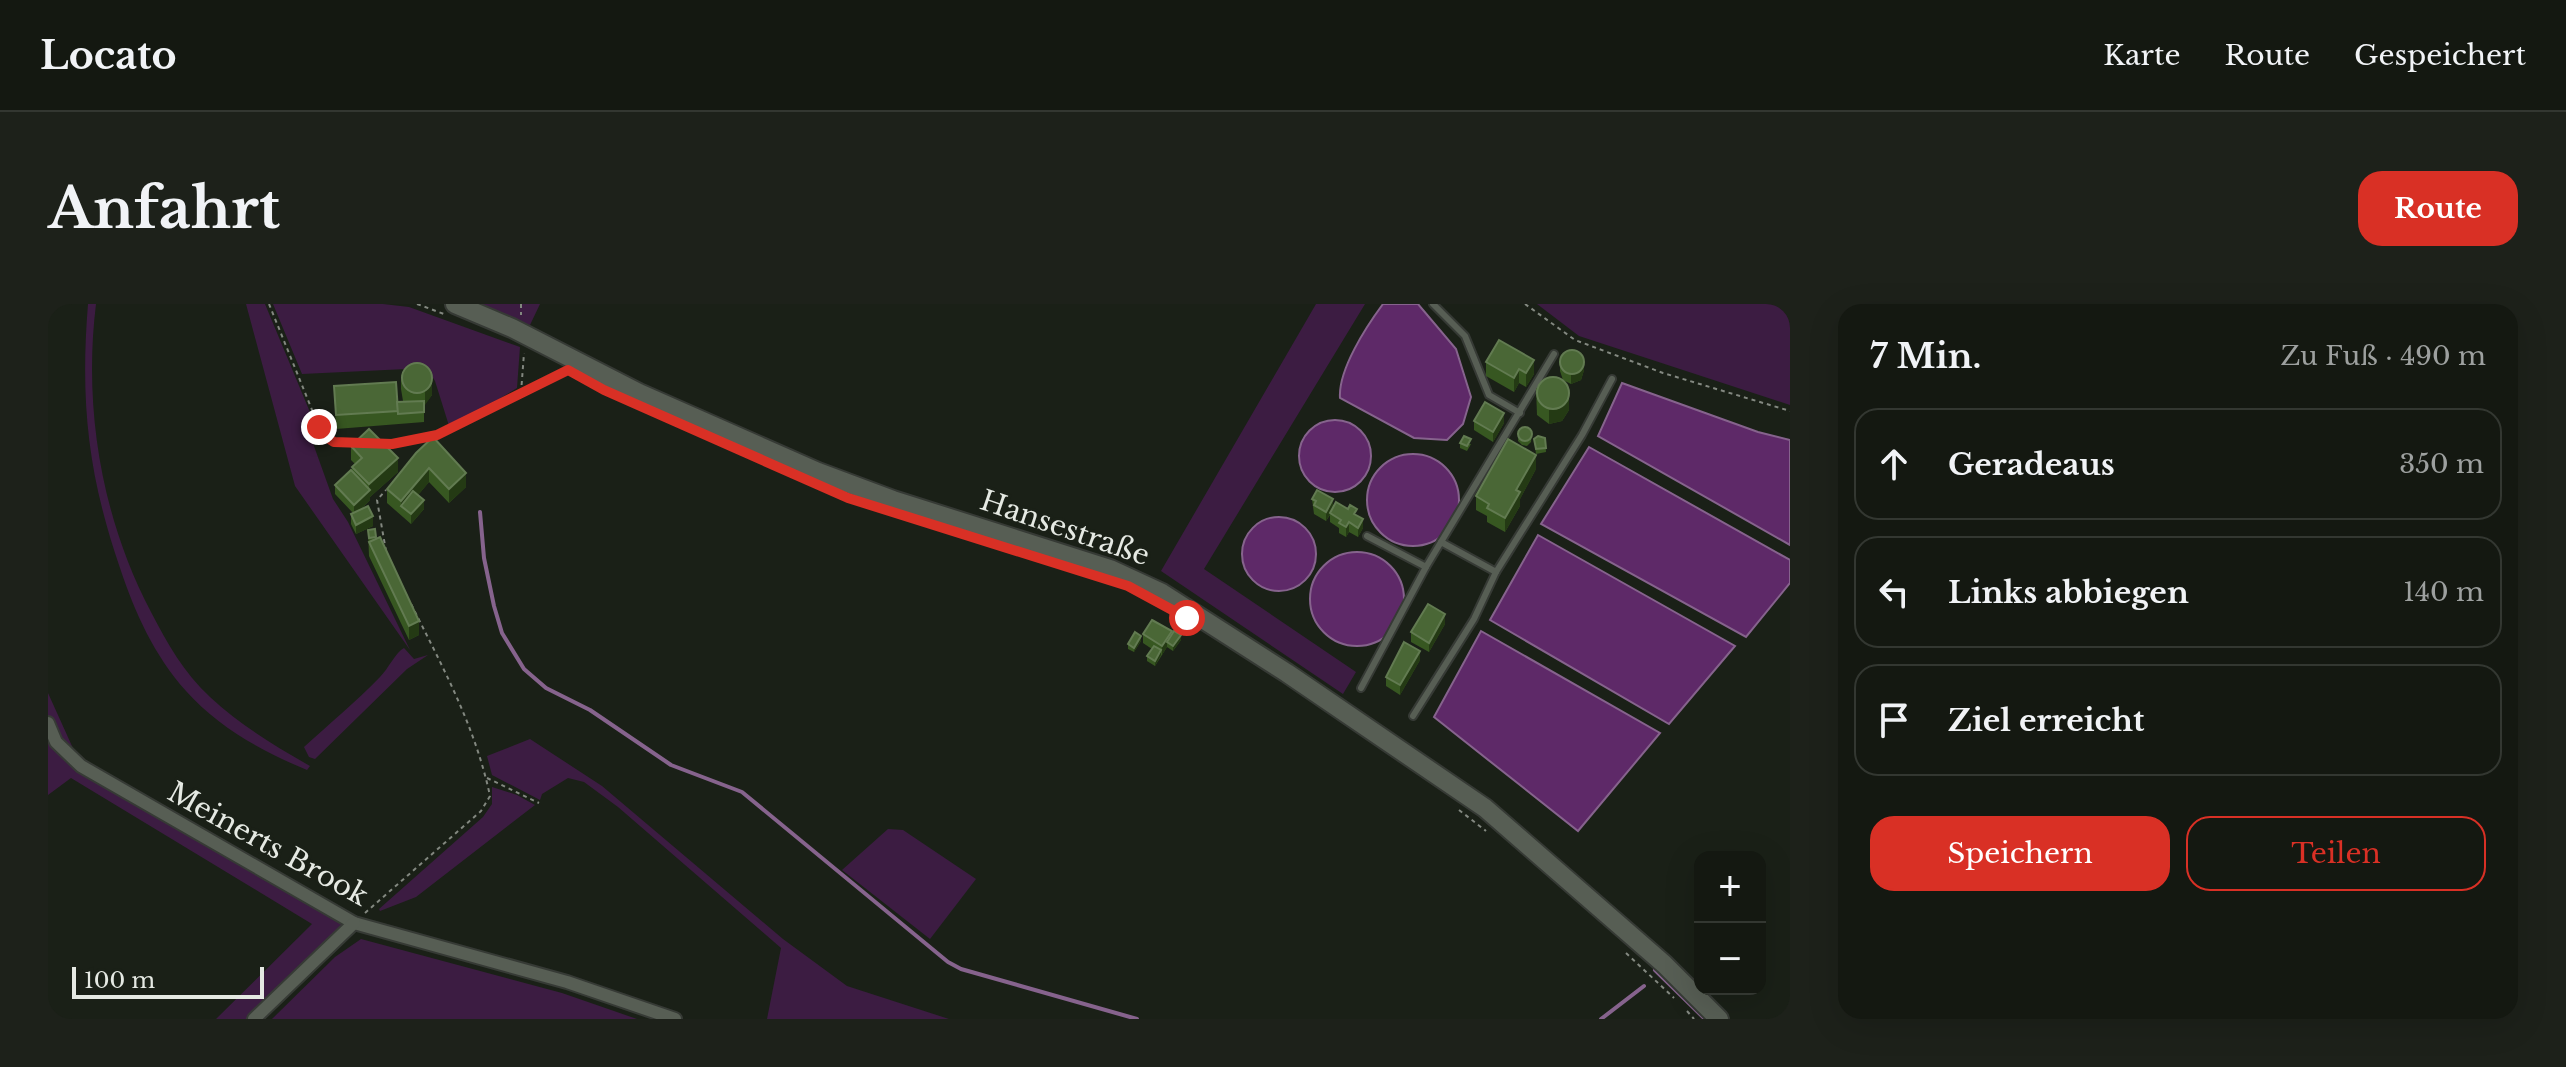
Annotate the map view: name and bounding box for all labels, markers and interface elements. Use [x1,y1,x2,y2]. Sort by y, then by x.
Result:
text: Locato [40,32,177,79]
text: Karte [2103,38,2181,73]
text: Route [2225,38,2310,73]
text: Gespeichert [2354,38,2526,73]
button: Route [2358,171,2518,246]
text: Anfahrt [48,174,280,243]
text: 7 Min. [1870,335,1981,377]
text: Zu Fuß · 490 m [2281,340,2486,372]
route end [301,409,337,445]
icon: ahead [1872,442,1916,486]
text: Geradeaus [1948,446,2115,483]
text: 350 m [2399,448,2484,480]
street label: Hansestraße [976,483,1154,573]
icon: left [1872,570,1916,614]
text: Links abbiegen [1948,574,2189,611]
text: 140 m [2403,576,2484,608]
route start [1169,600,1205,636]
icon: arrive [1872,698,1916,742]
text: Ziel erreicht [1948,702,2144,739]
street label: Meinerts Brook [162,774,375,914]
button: Speichern [1870,816,2170,891]
button: Teilen [2186,816,2486,891]
map controls [1694,851,1766,995]
button: + [1694,851,1766,923]
button: − [1694,923,1766,995]
scale bar [72,963,264,999]
text: 100 m [84,967,155,994]

